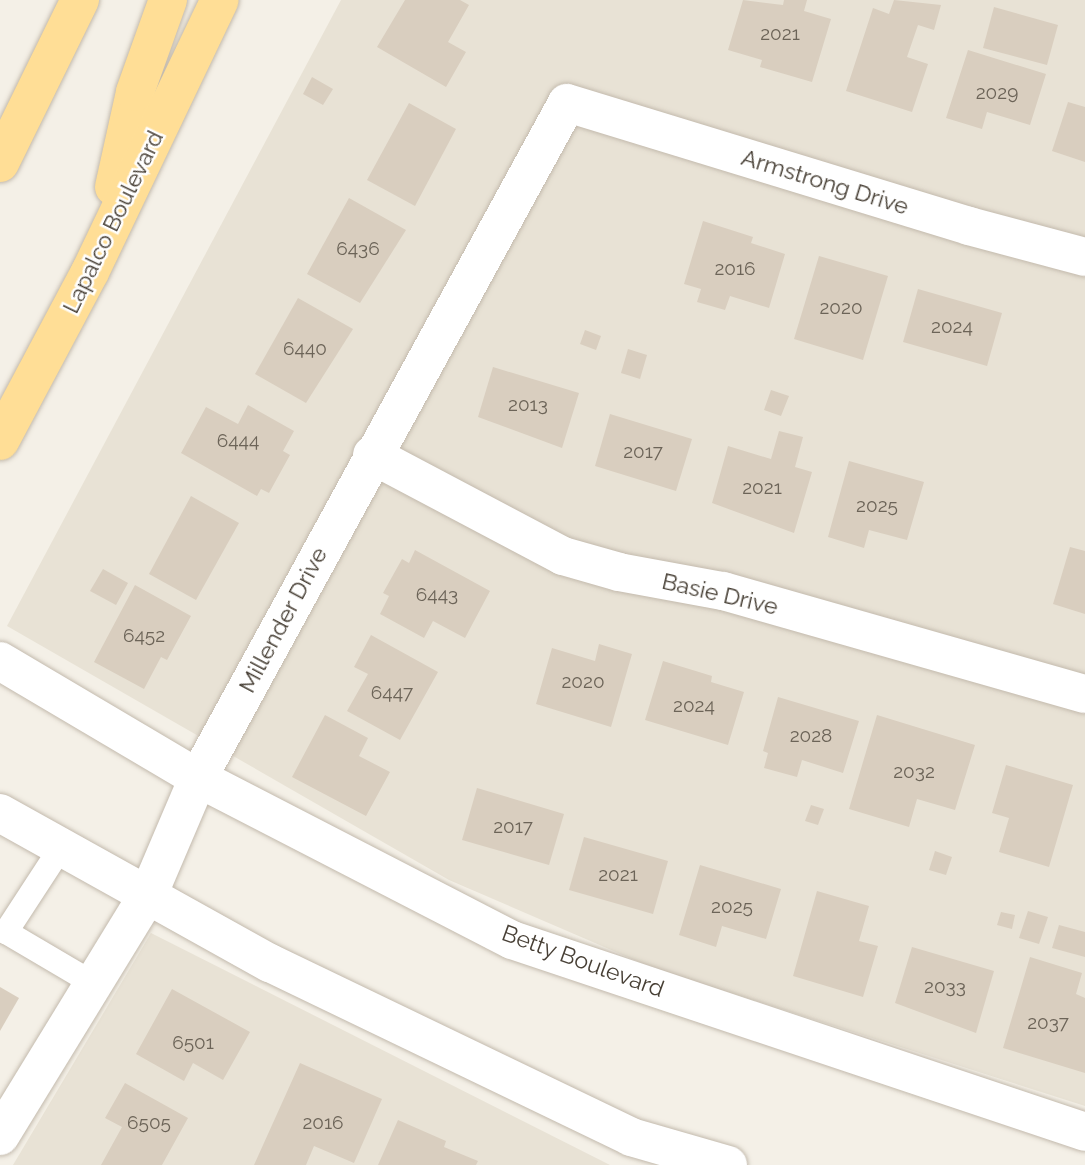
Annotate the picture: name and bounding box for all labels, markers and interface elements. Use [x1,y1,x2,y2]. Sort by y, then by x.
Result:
house number: 2021 [760,23,800,45]
house number: 2029 [976,82,1018,104]
street label: Lapalco Boulevard [57,126,169,318]
street label: Armstrong Drive [738,143,912,221]
house number: 6436 [336,238,380,260]
house number: 2016 [714,258,756,280]
house number: 2020 [819,297,863,319]
house number: 2024 [931,316,973,338]
house number: 6440 [283,338,327,360]
house number: 2013 [508,394,548,416]
house number: 6444 [217,430,259,452]
house number: 2017 [623,441,663,463]
house number: 2021 [742,477,782,499]
house number: 2025 [856,495,898,517]
street label: Millender Drive [233,542,333,698]
street label: Basie Drive [659,567,781,621]
house number: 6443 [416,584,458,606]
house number: 6452 [123,625,165,647]
house number: 2020 [561,671,605,693]
house number: 6447 [371,682,413,704]
house number: 2024 [673,695,715,717]
house number: 2028 [790,725,832,747]
house number: 2032 [893,761,935,783]
house number: 2017 [493,816,533,838]
house number: 2021 [598,864,638,886]
house number: 2025 [711,896,753,918]
street label: Betty Boulevard [498,919,668,1003]
house number: 2033 [924,976,966,998]
house number: 2037 [1027,1012,1069,1034]
house number: 6501 [172,1032,214,1054]
house number: 6505 [127,1112,171,1134]
house number: 2016 [302,1112,344,1134]

